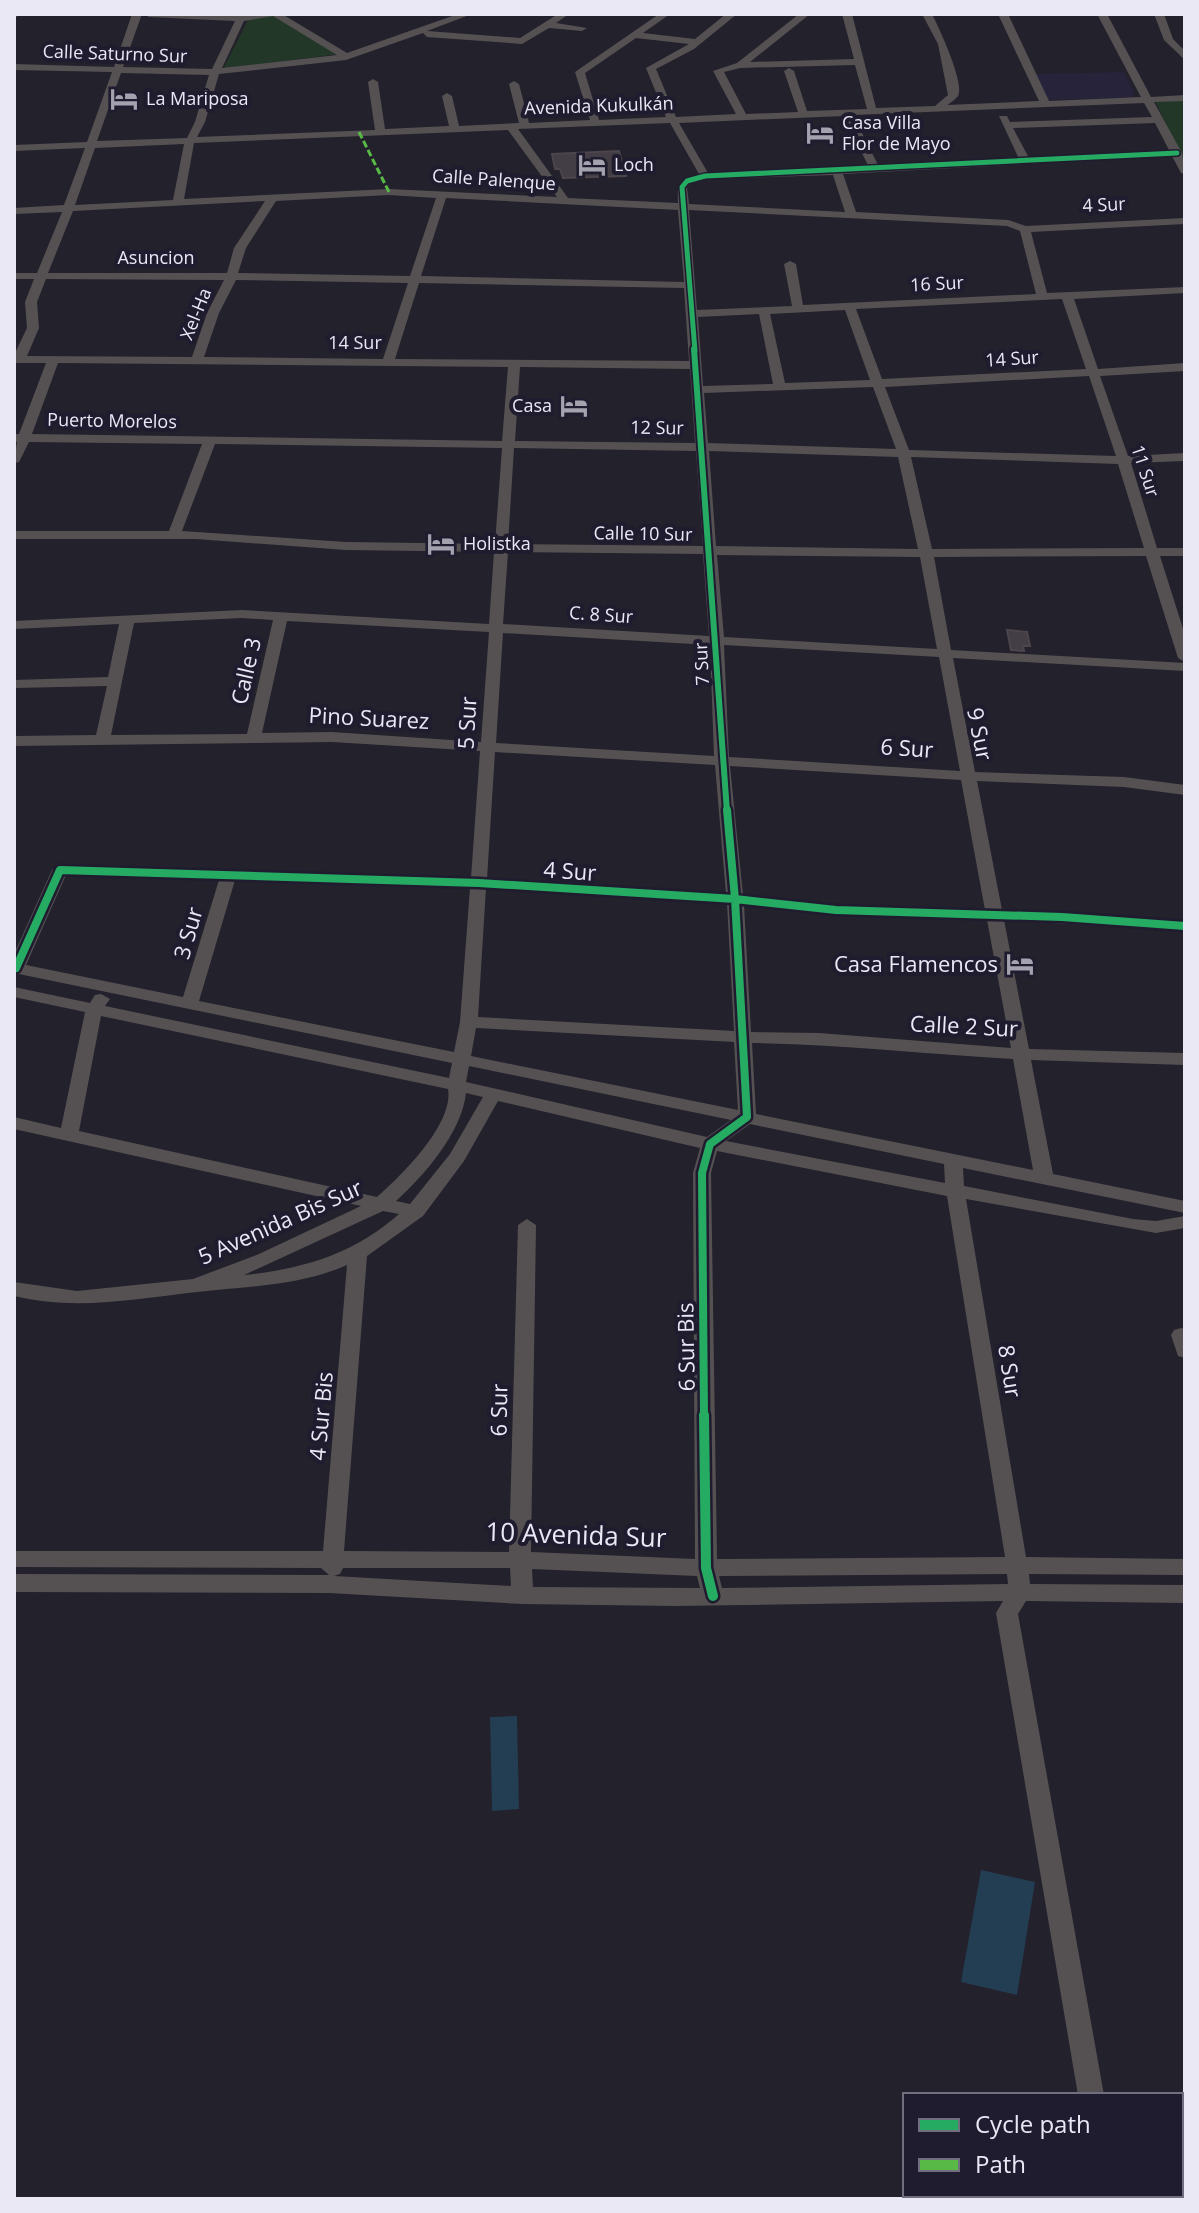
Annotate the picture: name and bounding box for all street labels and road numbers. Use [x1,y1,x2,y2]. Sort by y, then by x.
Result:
street label: Calle Saturno Sur [42,38,188,68]
street label: Avenida Kukulkán [524,90,674,120]
street label: Calle Palenque [431,163,557,195]
street label: 4 Sur [1082,191,1127,217]
street label: Asuncion [117,245,195,269]
street label: 16 Sur [910,270,965,296]
street label: Xel-Ha [174,284,216,343]
street label: 14 Sur [328,330,382,354]
street label: 14 Sur [984,344,1040,372]
street label: Puerto Morelos [47,407,177,433]
street label: 12 Sur [630,415,685,439]
street label: 11 Sur [1126,442,1166,500]
street label: Calle 10 Sur [593,520,693,546]
street label: C. 8 Sur [568,600,634,628]
street label: Calle 3 [223,634,267,707]
street label: 7 Sur [688,641,714,686]
street label: 5 Sur [450,696,482,750]
street label: Pino Suarez [308,699,430,735]
street label: 9 Sur [961,705,1001,763]
street label: 6 Sur [880,730,934,764]
street label: 4 Sur [543,853,597,887]
street label: 3 Sur [165,903,209,962]
street label: Calle 2 Sur [909,1007,1019,1043]
street label: 5 Avenida Bis Sur [193,1171,366,1271]
street label: 6 Sur Bis [669,1302,701,1392]
street label: 8 Sur [992,1342,1030,1399]
street label: 4 Sur Bis [301,1370,339,1461]
street label: 6 Sur [483,1383,513,1437]
street label: 10 Avenida Sur [485,1513,667,1555]

